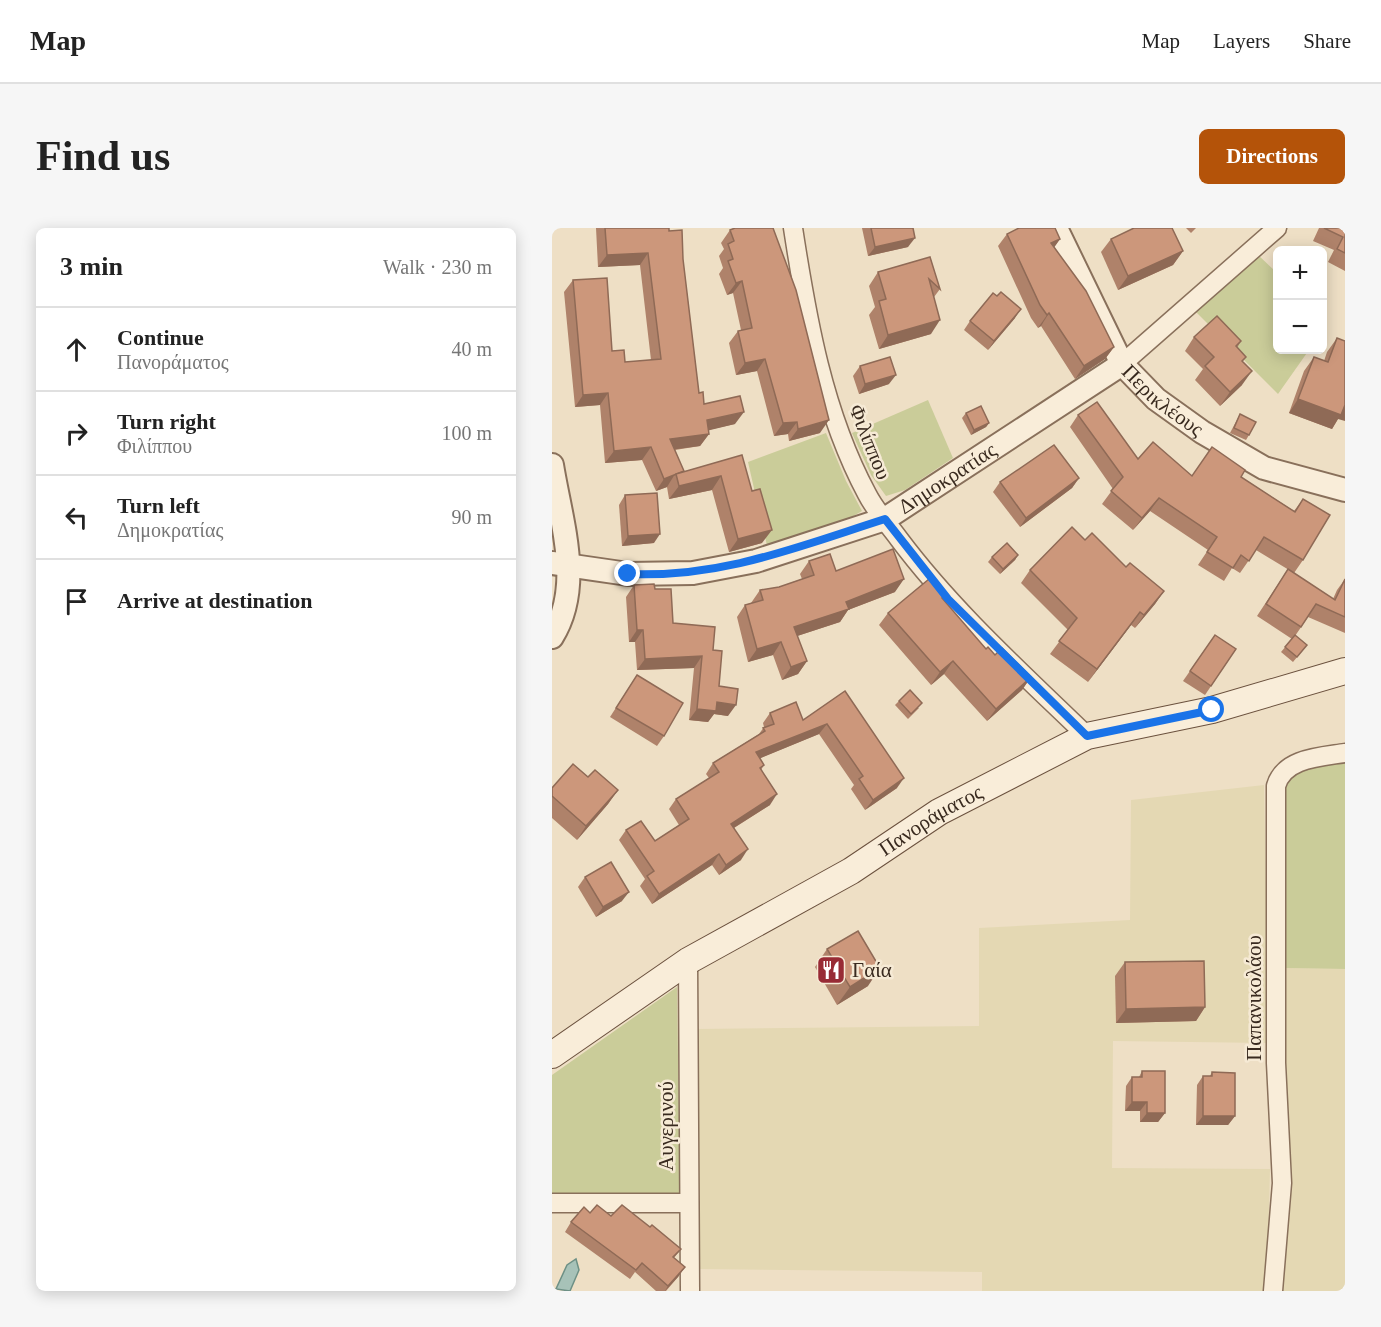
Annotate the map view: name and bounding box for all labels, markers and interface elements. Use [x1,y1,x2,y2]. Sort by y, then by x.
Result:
text: Map [30,25,86,56]
text: Map [1142,29,1180,53]
text: Layers [1213,29,1270,53]
text: Share [1303,29,1351,53]
button: Directions [1199,129,1345,184]
text: Find us [36,133,170,179]
map controls [1273,246,1327,354]
button: + [1273,246,1327,300]
text: 3 min [60,252,123,281]
text: Walk · 230 m [383,256,492,278]
button: − [1273,300,1327,354]
text: Continue [117,325,204,350]
icon: ahead [60,333,93,366]
text: 40 m [451,338,492,360]
text: Πανοράματος [117,351,229,373]
street label: Περικλέους [1117,359,1209,442]
street label: Φιλίππου [844,401,896,483]
text: Turn right [117,409,216,434]
icon: right [60,417,93,450]
text: 100 m [441,422,492,444]
text: Φιλίππου [117,435,192,457]
street label: Δημοκρατίας [894,437,1001,519]
text: Turn left [117,493,200,518]
icon: left [60,501,93,534]
text: 90 m [451,506,492,528]
text: Δημοκρατίας [117,519,223,541]
route end [614,560,640,586]
icon: arrive [60,585,93,618]
text: Arrive at destination [117,588,313,613]
route start [1198,696,1224,722]
street label: Πανοράματος [874,779,987,861]
street label: Παπανικολάου [1242,935,1266,1061]
restaurant icon: Γαία [815,954,847,986]
place label: Γαία [852,958,892,982]
street label: Αυγερινού [654,1081,678,1171]

